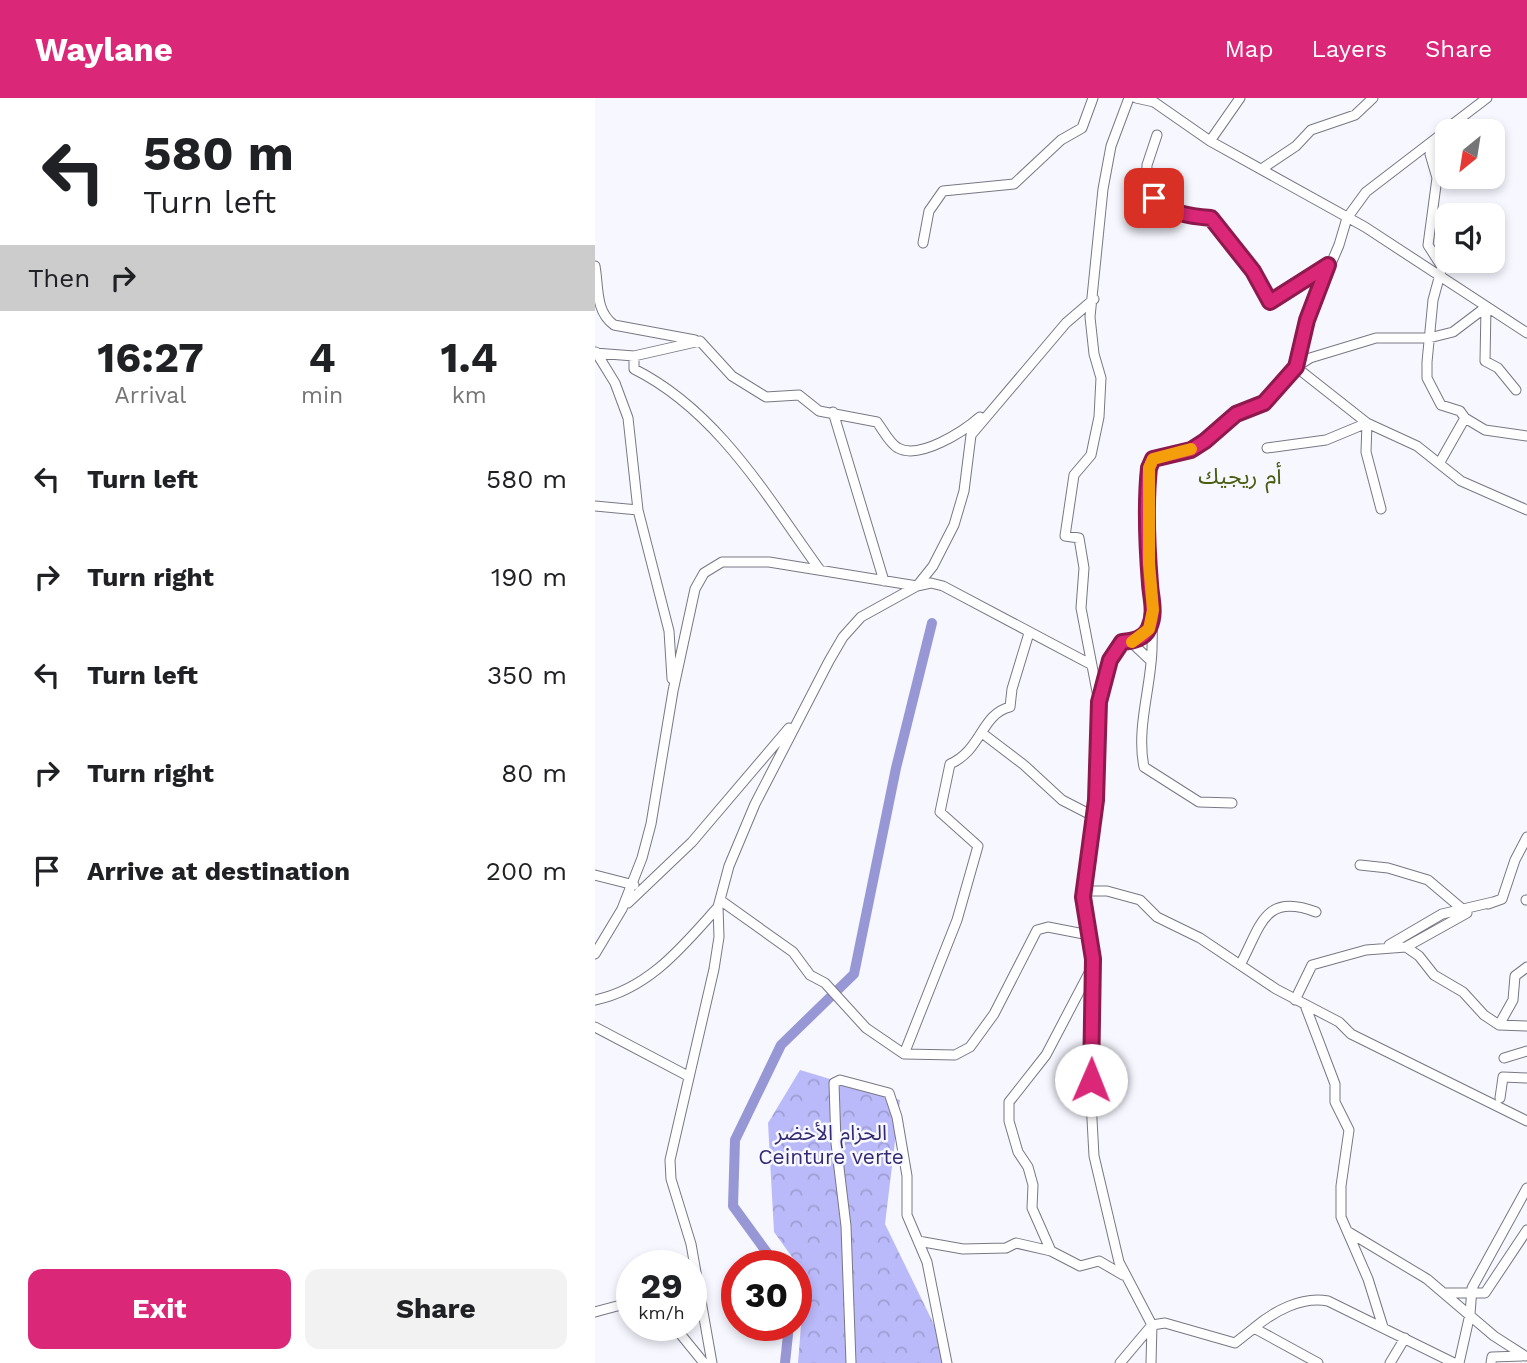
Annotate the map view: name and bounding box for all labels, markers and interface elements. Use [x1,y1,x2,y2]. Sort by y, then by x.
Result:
text: Waylane [35,30,173,69]
text: Map [1225,35,1273,63]
text: Layers [1311,35,1387,63]
text: Share [1425,35,1492,63]
north arrow [1435,119,1505,189]
map controls [1435,119,1505,273]
text: 580 m [143,124,294,182]
icon: left [28,126,119,217]
pin [1124,168,1184,228]
icon: arrive [1135,179,1173,217]
text: Turn left [143,183,276,221]
button: sound [1435,203,1505,273]
icon: right [104,259,142,297]
text: Then [28,263,90,293]
text: 16:27 [97,333,204,382]
text: 4 [309,333,336,382]
text: 1.4 [441,333,498,382]
text: Arrival [115,382,186,409]
text: min [301,382,343,409]
text: km [452,382,487,409]
icon: left [28,460,66,498]
district label: أم ريجيك [1198,462,1282,494]
text: Turn left [87,464,198,494]
text: 580 m [486,464,567,494]
icon: right [28,558,66,596]
text: Turn right [87,562,214,592]
text: 190 m [491,562,567,592]
icon: left [28,656,66,694]
text: Turn left [87,660,198,690]
text: 350 m [487,660,567,690]
icon: right [28,754,66,792]
text: Turn right [87,758,214,788]
text: 80 m [501,758,567,788]
icon: arrive [28,852,66,890]
text: Arrive at destination [87,856,350,886]
text: 200 m [486,856,567,886]
position arrow [1054,1043,1128,1117]
park label: الحزام الأخضر Ceinture verte [758,1120,904,1169]
speed limit sign: 30 [721,1250,812,1341]
text: 29 [640,1265,683,1307]
button: Exit [28,1269,291,1349]
button: Share [305,1269,567,1349]
text: km/h [638,1302,685,1323]

